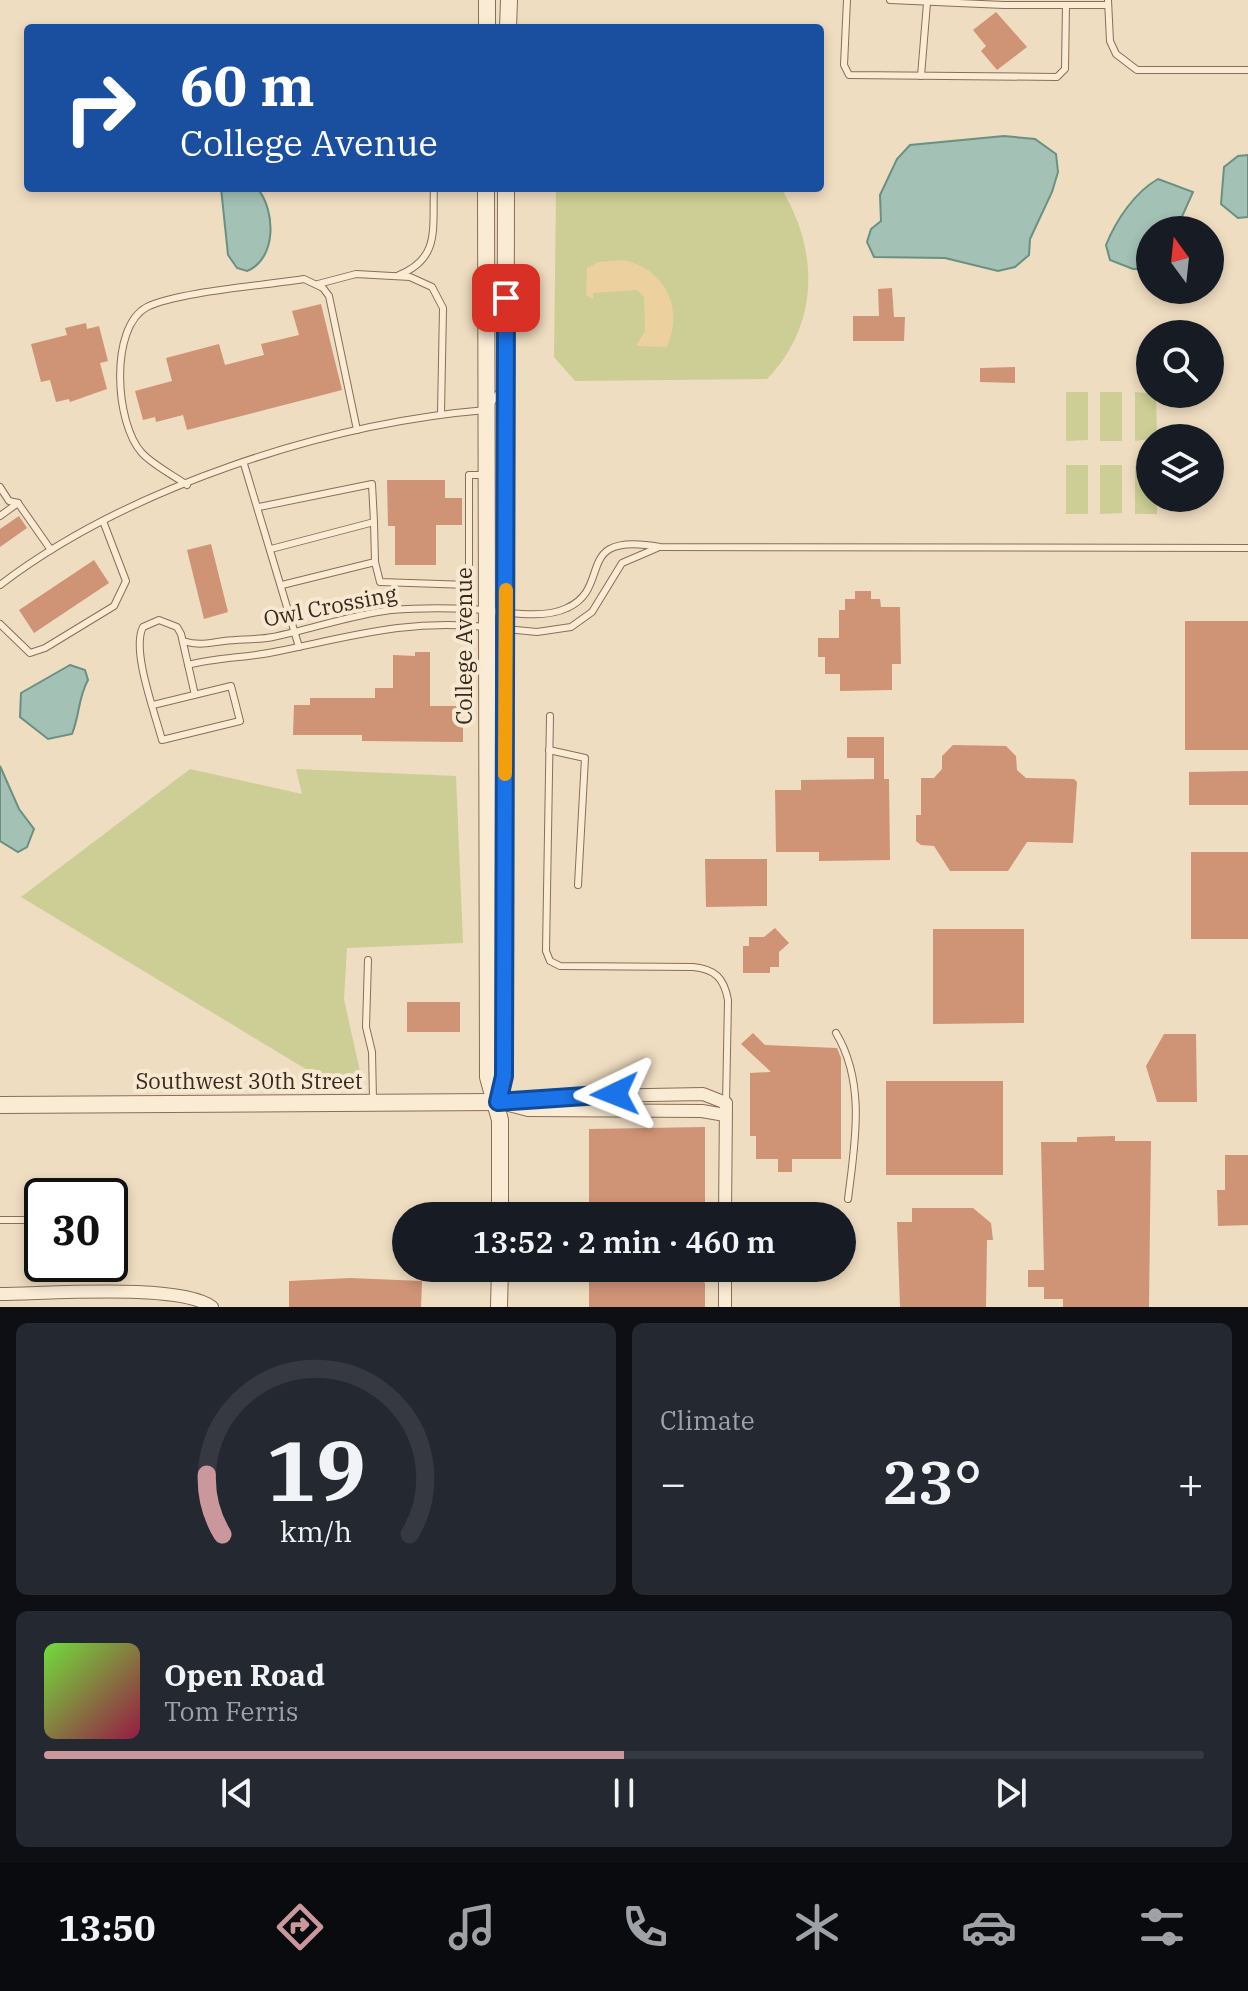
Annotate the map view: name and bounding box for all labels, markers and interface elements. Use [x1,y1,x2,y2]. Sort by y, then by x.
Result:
text: 60 m [180,49,315,121]
icon: right [48,56,152,160]
text: College Avenue [180,119,438,166]
north arrow [1136,216,1224,304]
map controls [1136,216,1224,512]
pin [472,264,540,332]
icon: arrive [484,276,528,320]
button: search [1136,320,1224,408]
button: layers [1136,424,1224,512]
street label: College Avenue [449,567,478,725]
street label: Owl Crossing [261,578,399,633]
position arrow [573,1052,657,1136]
street label: Southwest 30th Street [135,1066,363,1095]
speed limit sign: 30 [24,1178,128,1282]
text: 13:52 · 2 min · 460 m [473,1222,775,1261]
text: Climate [660,1403,755,1437]
text: 19 [266,1416,366,1524]
text: 23° [882,1442,982,1521]
text: − [660,1454,686,1511]
text: + [1178,1454,1204,1511]
text: km/h [280,1513,352,1550]
text: Open Road [164,1655,325,1694]
text: Tom Ferris [164,1694,298,1728]
icon: previous [215,1771,259,1815]
icon: pause [602,1771,646,1815]
icon: next [989,1771,1033,1815]
icon: directions [272,1899,328,1955]
icon: music [444,1899,500,1955]
icon: phone [617,1899,673,1955]
icon: climate [789,1899,845,1955]
icon: car [961,1899,1017,1955]
icon: filters [1134,1899,1190,1955]
text: 13:50 [58,1904,156,1951]

